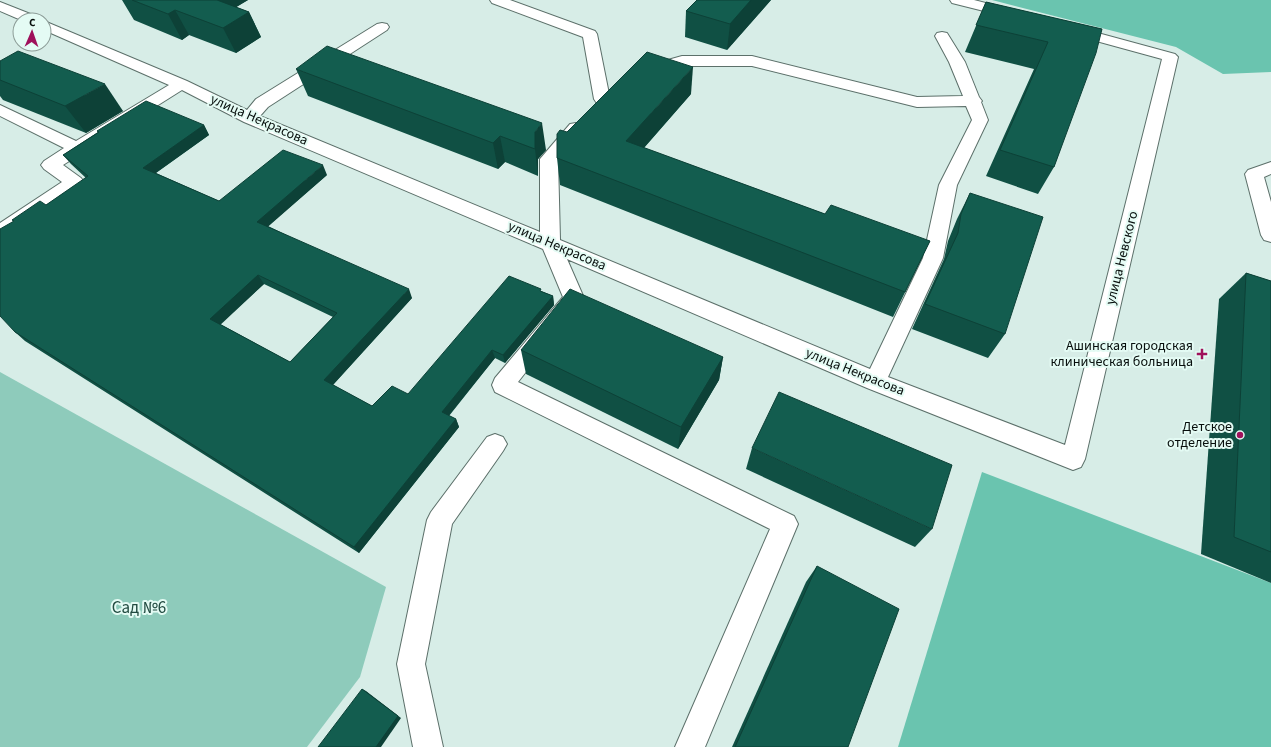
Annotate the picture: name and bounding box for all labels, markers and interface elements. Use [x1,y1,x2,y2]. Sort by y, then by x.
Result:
north arrow [12,12,52,52]
text: С [29,15,36,30]
street label: улица Некрасова [207,90,311,150]
street label: улица Невского [1101,209,1143,307]
street label: улица Некрасова [505,216,609,276]
place label: Ашинская городская клиническая больница [1050,336,1193,372]
street label: улица Некрасова [803,343,907,401]
marker: Ашинская городская клиническая больница [1196,348,1208,360]
place label: Детское отделение [1167,417,1232,453]
marker: Детское отделение [1235,430,1245,440]
park label: Сад №6 [112,596,166,620]

